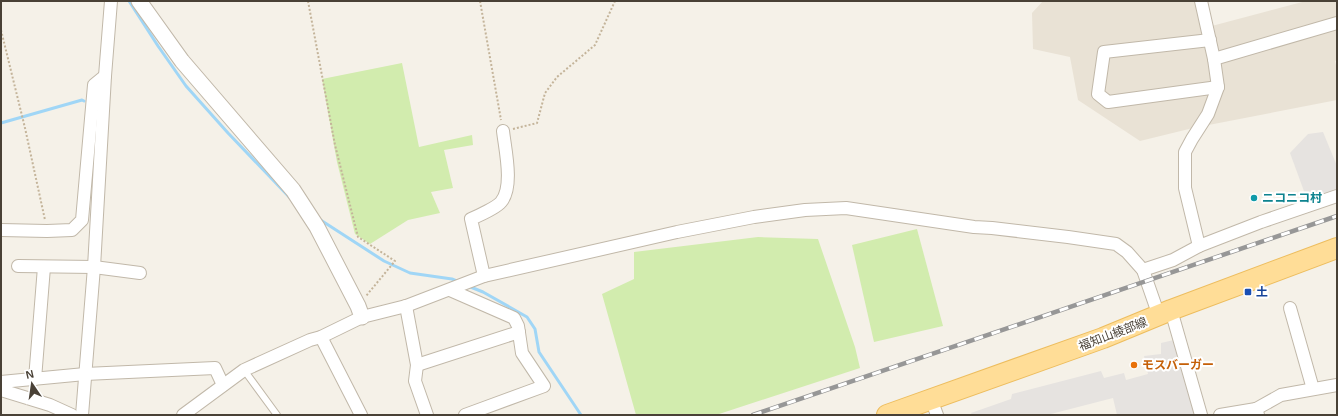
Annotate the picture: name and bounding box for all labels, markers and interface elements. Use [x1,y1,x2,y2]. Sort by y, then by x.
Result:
place label: ニコニコ村 [1262,191,1322,205]
marker: ニコニコ村 [1249,193,1259,203]
place label: 土 [1256,285,1268,299]
marker: 土 [1243,287,1253,297]
street label: 福知山綾部線 [1077,315,1149,353]
place label: モスバーガー [1142,358,1214,372]
marker: モスバーガー [1129,360,1139,370]
north arrow [12,364,52,404]
text: N [25,368,35,381]

